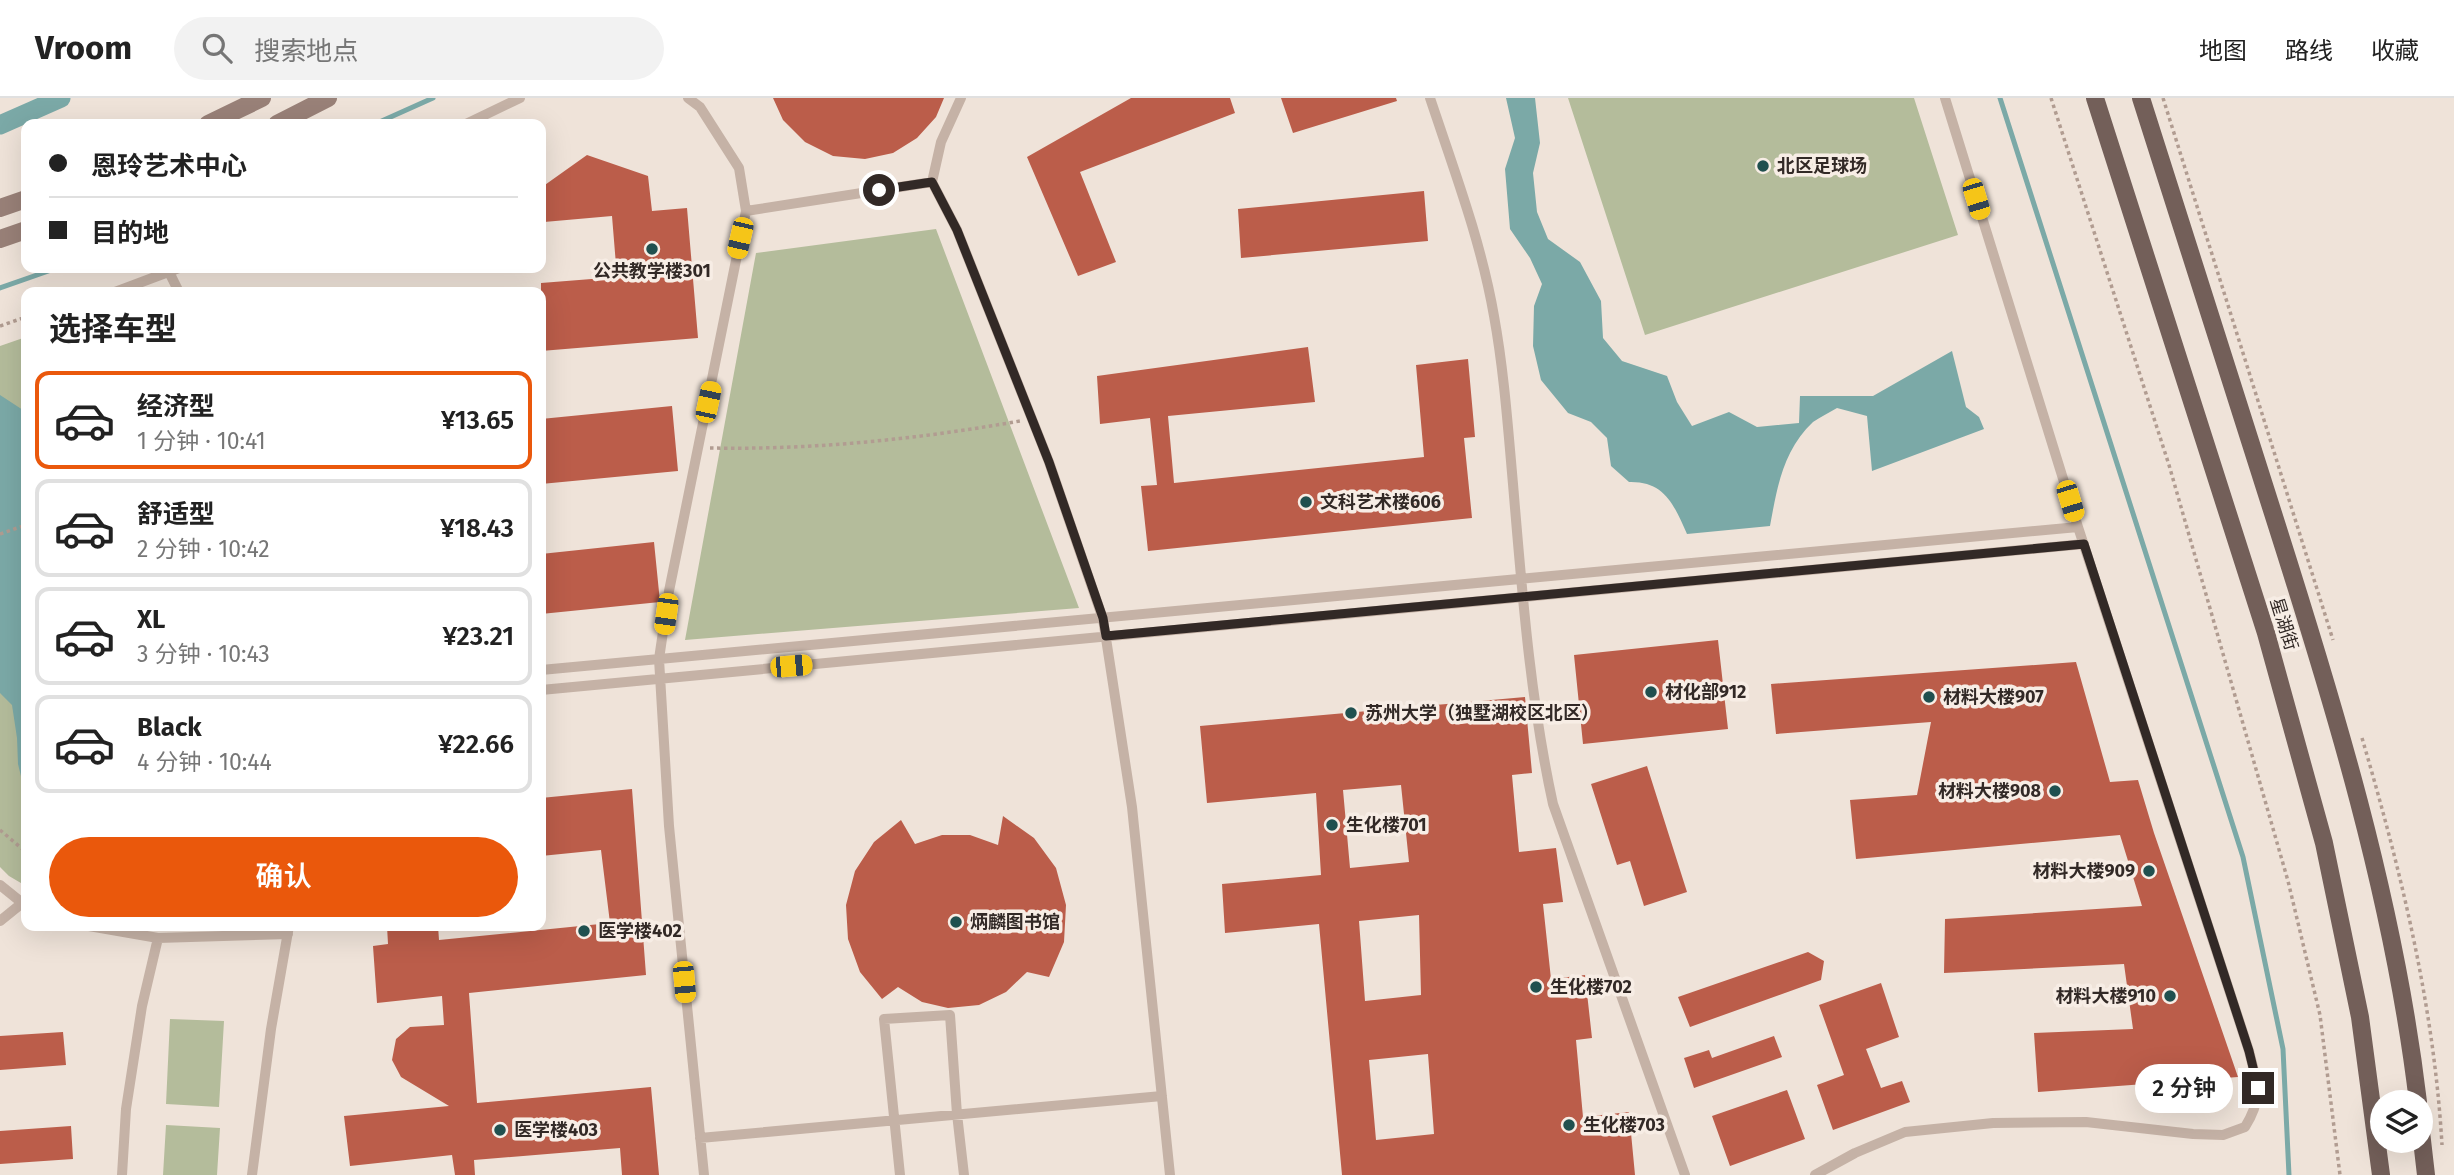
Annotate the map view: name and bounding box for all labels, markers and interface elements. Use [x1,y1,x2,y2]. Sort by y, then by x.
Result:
search box [174,17,664,80]
text: Vroom [35,28,132,68]
icon: search [198,29,236,67]
text: 搜索地点 [254,36,358,67]
text: 地图 [2199,37,2247,65]
text: 路线 [2285,37,2333,65]
text: 收藏 [2371,37,2419,65]
text: 恩玲艺术中心 [91,151,247,182]
place label: 北区足球场 [1777,155,1867,177]
marker: 北区足球场 [1755,158,1771,174]
route start [863,174,895,206]
car [1960,176,1993,222]
car [726,215,755,261]
text: 目的地 [91,218,169,249]
marker: 公共教学楼301 [644,241,660,257]
place label: 公共教学楼301 [593,260,711,282]
text: 选择车型 [49,310,177,348]
car [694,379,723,425]
icon: car [53,389,116,452]
text: 经济型 [137,391,215,422]
text: ¥13.65 [441,405,514,436]
text: 1 分钟 · 10:41 [137,427,266,455]
car [2054,478,2087,524]
place label: 文科艺术楼606 [1320,491,1441,513]
marker: 文科艺术楼606 [1298,494,1314,510]
icon: car [53,497,116,560]
text: 舒适型 [137,499,215,530]
text: ¥18.43 [440,513,514,544]
text: 2 分钟 · 10:42 [137,535,270,563]
car [653,592,680,636]
street label: 星湖街 [2266,595,2302,653]
text: XL [137,604,165,635]
icon: car [53,605,116,668]
text: ¥23.21 [442,621,514,652]
text: 3 分钟 · 10:43 [137,640,270,668]
car [770,654,813,678]
place label: 材化部912 [1665,681,1746,703]
marker: 材化部912 [1643,684,1659,700]
place label: 材料大楼907 [1943,686,2044,708]
marker: 材料大楼907 [1921,689,1937,705]
place label: 苏州大学（独墅湖校区北区） [1365,702,1599,724]
marker: 苏州大学（独墅湖校区北区） [1343,705,1359,721]
text: Black [137,712,202,743]
icon: car [53,713,116,776]
text: ¥22.66 [438,729,514,760]
text: 4 分钟 · 10:44 [137,748,272,776]
place label: 材料大楼908 [1938,780,2041,802]
marker: 材料大楼908 [2047,783,2063,799]
place label: 生化楼701 [1346,814,1427,836]
marker: 生化楼701 [1324,817,1340,833]
button: 确认 [49,837,518,917]
place label: 材料大楼909 [2032,860,2135,882]
marker: 材料大楼909 [2141,863,2157,879]
place label: 炳麟图书馆 [970,911,1060,933]
marker: 炳麟图书馆 [948,914,964,930]
place label: 医学楼402 [598,920,682,942]
marker: 医学楼402 [576,923,592,939]
car [672,960,697,1004]
place label: 生化楼702 [1550,976,1632,998]
marker: 生化楼702 [1528,979,1544,995]
place label: 材料大楼910 [2055,985,2156,1007]
marker: 材料大楼910 [2162,988,2178,1004]
callout: 2 分钟 [2136,1063,2234,1112]
route end [2242,1072,2274,1104]
text: 2 分钟 [2152,1074,2216,1102]
map controls [2370,1090,2433,1153]
button: layers [2370,1090,2433,1153]
place label: 生化楼703 [1583,1114,1665,1136]
marker: 生化楼703 [1561,1117,1577,1133]
place label: 医学楼403 [514,1119,598,1141]
marker: 医学楼403 [492,1122,508,1138]

